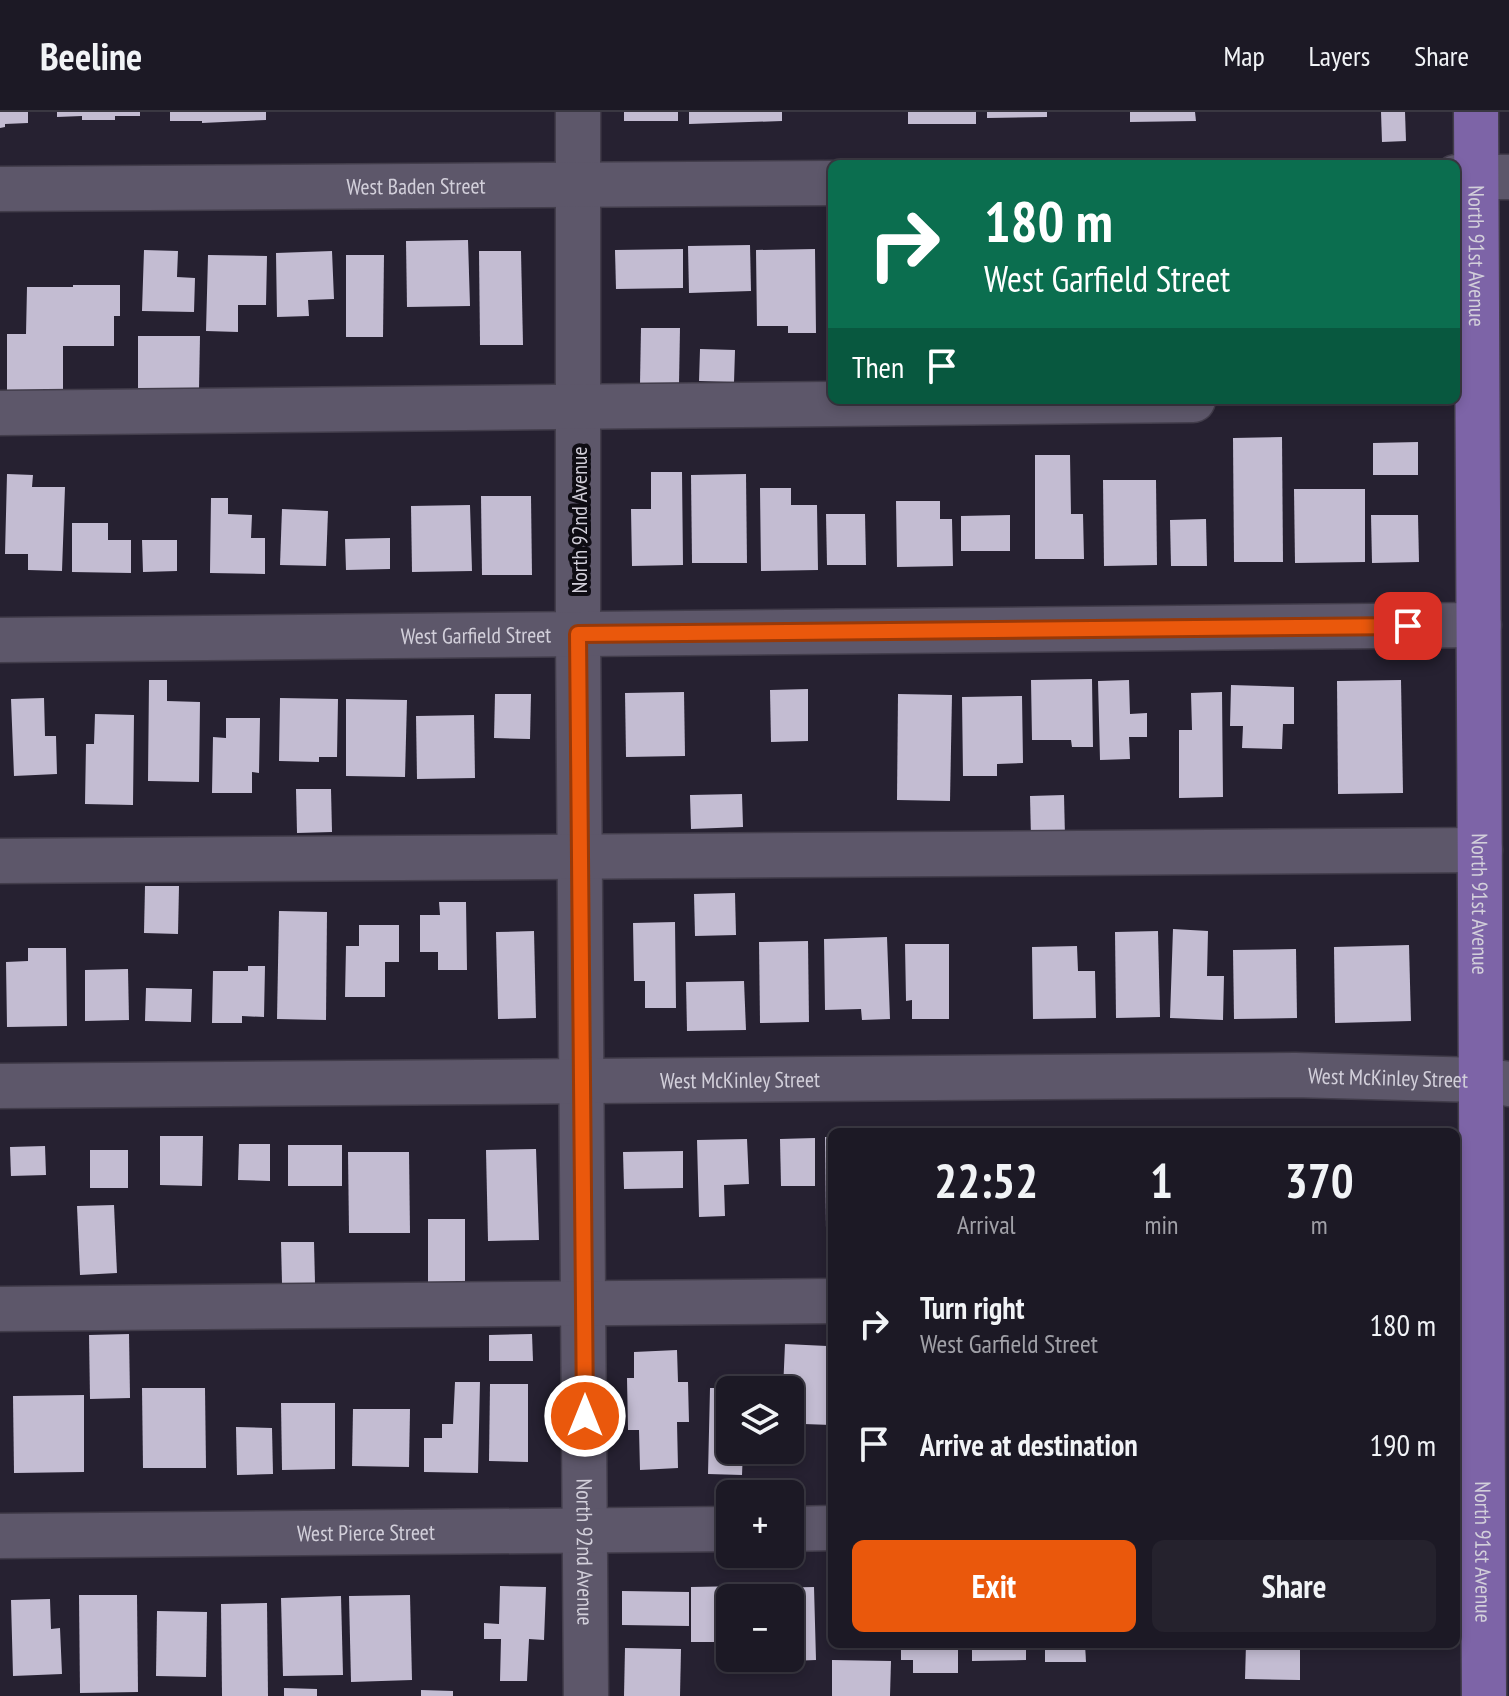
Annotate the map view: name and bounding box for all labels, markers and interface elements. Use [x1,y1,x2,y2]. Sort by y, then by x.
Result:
text: Beeline [40,31,142,80]
text: Map [1223,37,1265,74]
text: Layers [1309,37,1370,74]
text: Share [1414,37,1469,74]
street label: West Baden Street [346,171,486,201]
text: 180 m [984,185,1113,257]
street label: North 91st Avenue [1462,185,1491,327]
icon: right [852,192,956,296]
text: West Garfield Street [984,255,1230,302]
icon: arrive [920,344,964,388]
text: Then [852,347,904,386]
street label: North 92nd Avenue [565,447,593,593]
pin [1374,592,1442,660]
icon: arrive [1386,604,1430,648]
street label: West Garfield Street [401,620,551,650]
street label: North 91st Avenue [1466,833,1494,975]
street label: West McKinley Street [1307,1061,1468,1094]
street label: West McKinley Street [660,1065,820,1094]
text: 22:52 [934,1149,1038,1211]
text: 1 [1150,1149,1173,1211]
text: 370 [1285,1149,1354,1211]
text: Arrival [957,1208,1016,1241]
text: min [1144,1208,1178,1241]
text: m [1311,1208,1328,1241]
text: Turn right [920,1288,1024,1327]
icon: right [852,1302,896,1346]
text: 180 m [1370,1305,1436,1344]
text: West Garfield Street [920,1327,1098,1360]
position arrow [543,1374,627,1458]
map controls [716,1376,804,1672]
button: layers [716,1376,804,1464]
icon: arrive [852,1422,896,1466]
text: Arrive at destination [920,1425,1138,1464]
text: 190 m [1370,1425,1436,1464]
street label: North 92nd Avenue [570,1478,599,1626]
button: + [716,1480,804,1568]
street label: North 91st Avenue [1469,1481,1498,1623]
street label: West Pierce Street [297,1518,435,1547]
button: Exit [852,1540,1136,1632]
button: Share [1152,1540,1436,1632]
button: − [716,1584,804,1672]

